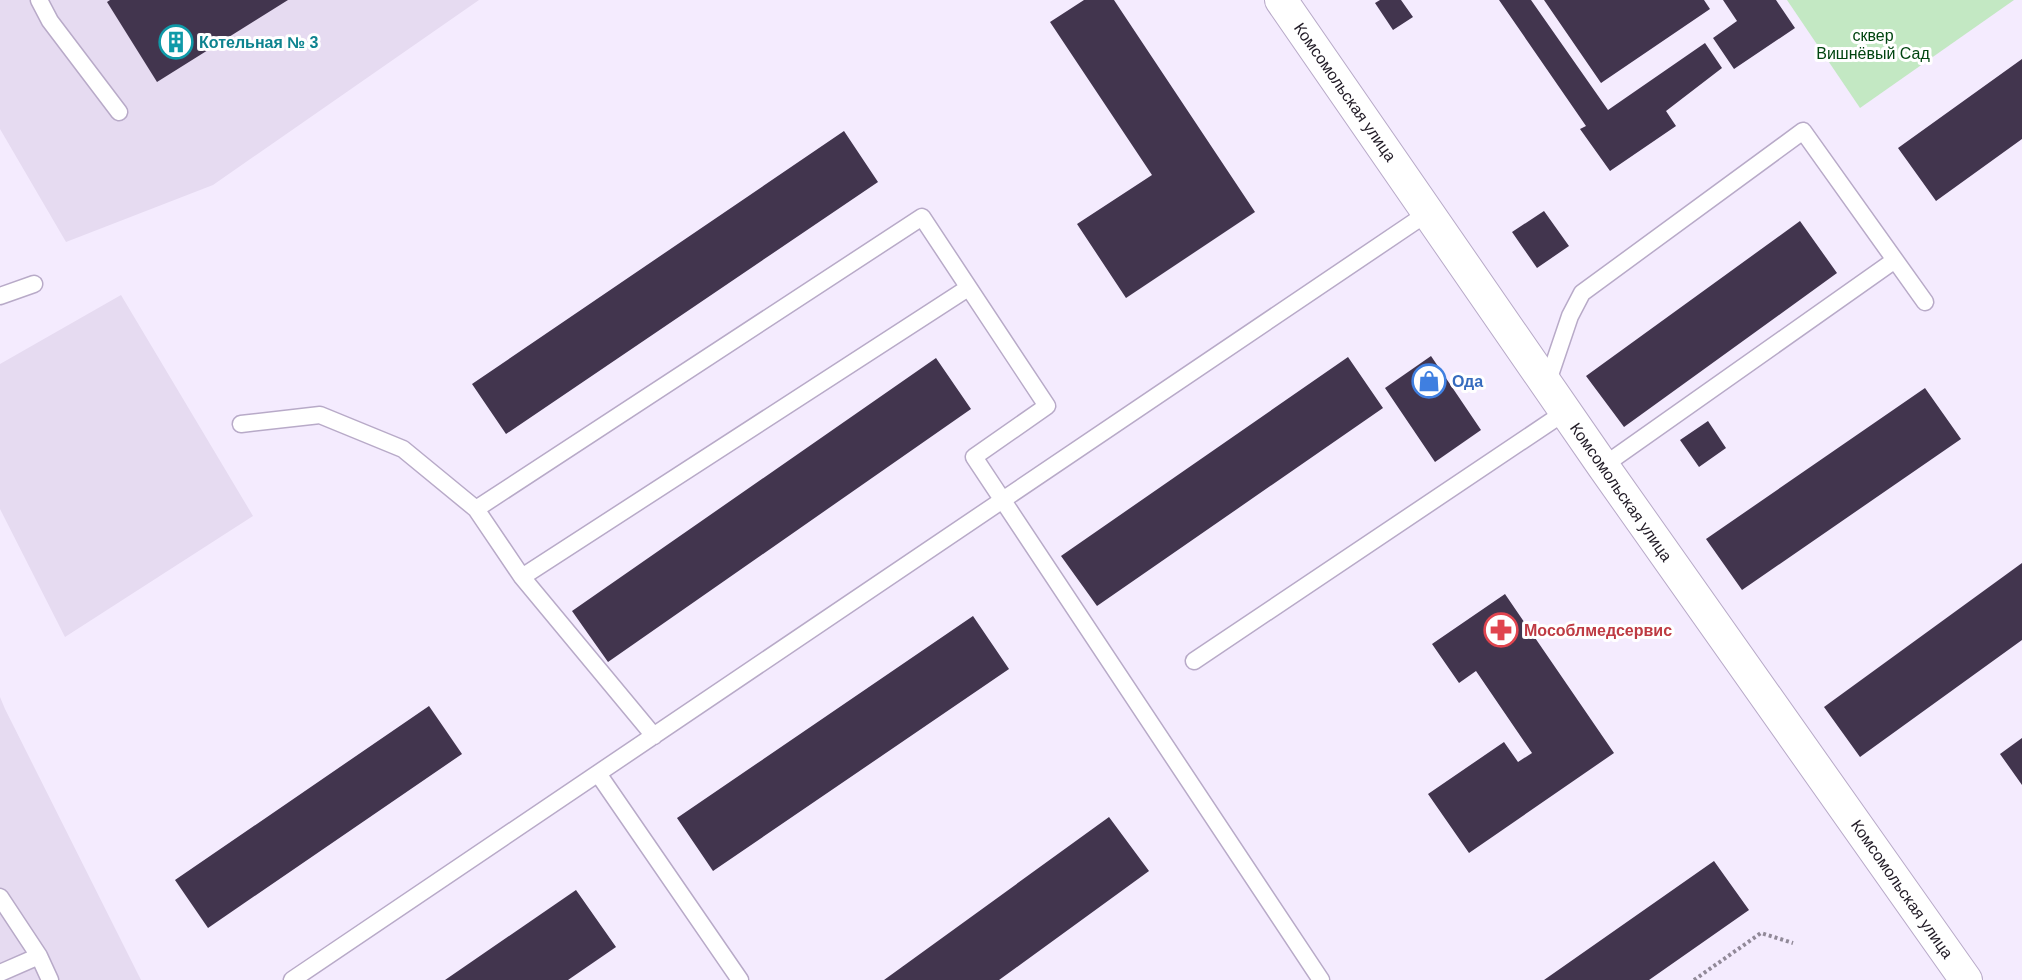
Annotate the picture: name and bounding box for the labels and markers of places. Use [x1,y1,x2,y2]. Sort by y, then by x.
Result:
building icon: Котельная № 3 [158,24,194,60]
place label: Котельная № 3 [199,34,319,51]
shop icon: Ода [1411,363,1447,399]
place label: Ода [1452,373,1483,390]
pharmacy icon: Мособлмедсервис [1483,612,1519,648]
place label: Мособлмедсервис [1524,622,1672,639]

